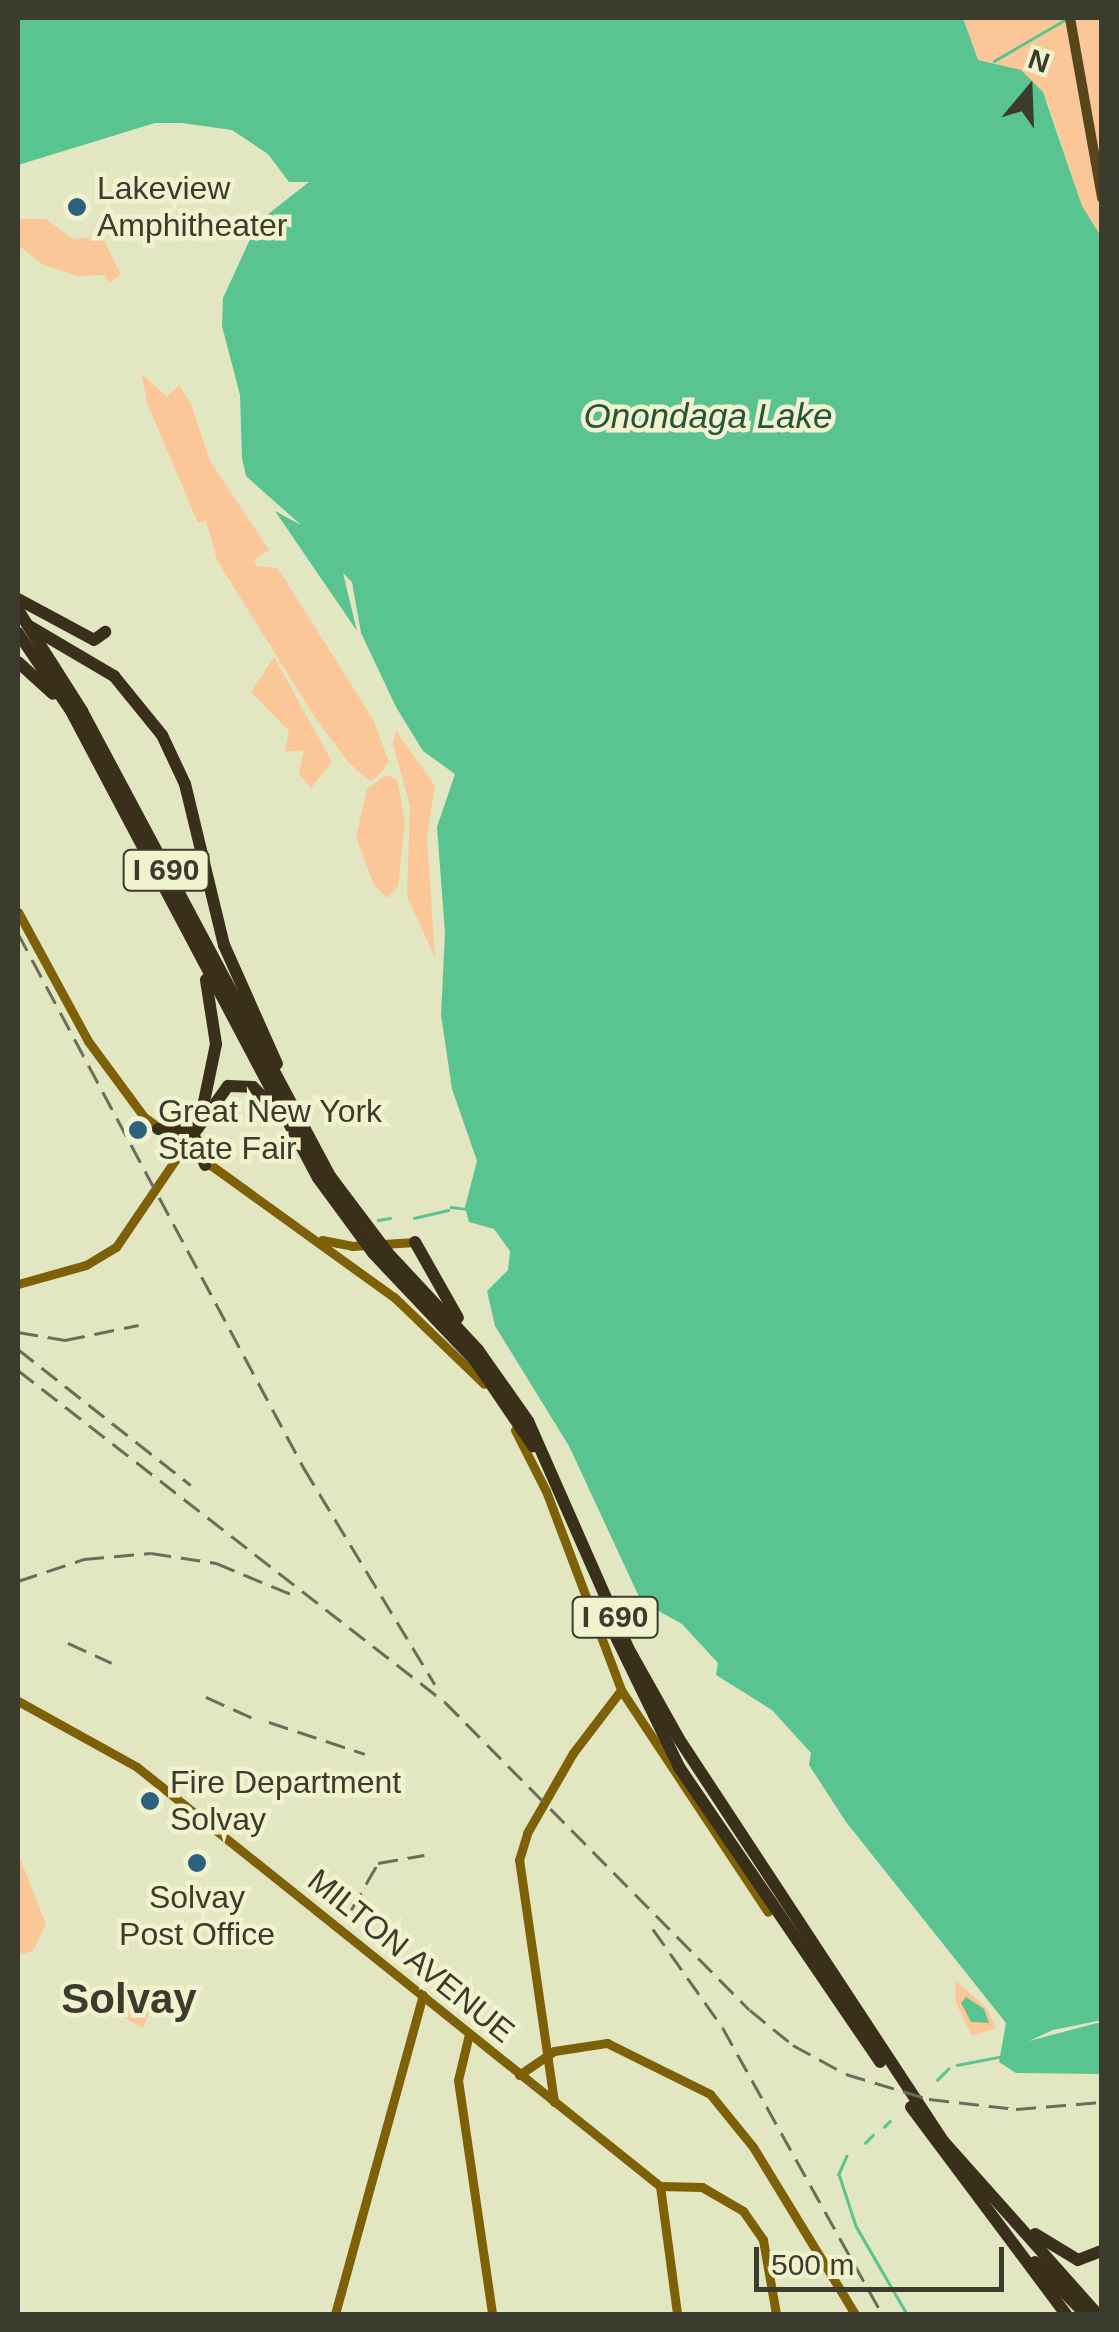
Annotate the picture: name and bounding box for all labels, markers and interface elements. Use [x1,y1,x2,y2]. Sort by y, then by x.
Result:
north arrow [979,40,1079,140]
text: N [1024,43,1054,79]
place label: Lakeview Amphitheater [97,170,287,245]
marker: Lakeview Amphitheater [66,196,88,218]
water label: Onondaga Lake [583,395,833,437]
road number: I 690 [121,845,211,895]
place label: Great New York State Fair [158,1093,383,1168]
marker: Great New York State Fair [127,1119,149,1141]
road number: I 690 [570,1592,660,1642]
place label: Fire Department Solvay [170,1764,401,1839]
marker: Fire Department Solvay [139,1790,161,1812]
marker: Solvay Post Office [186,1852,208,1874]
street label: MILTON AVENUE [299,1861,523,2051]
place label: Solvay Post Office [119,1879,275,1954]
district label: Solvay [61,1974,197,2024]
scale bar [759,2227,1009,2289]
text: 500 m [771,2248,854,2281]

